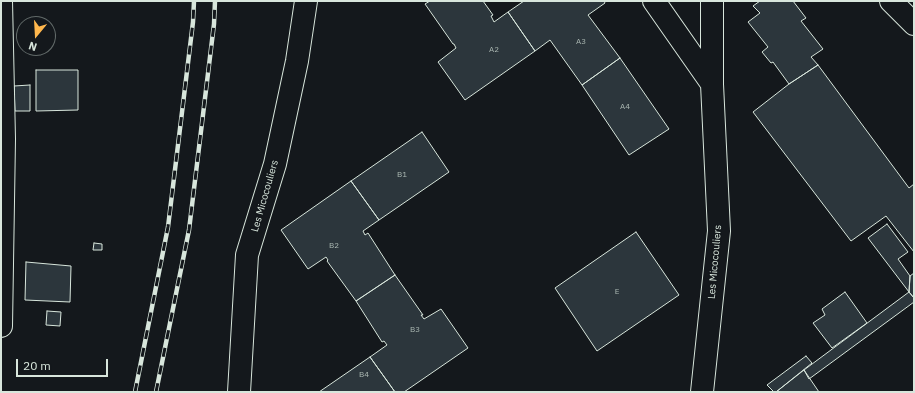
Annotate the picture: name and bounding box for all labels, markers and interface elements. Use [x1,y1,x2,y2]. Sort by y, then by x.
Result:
north arrow [16,16,56,56]
house number: A3 [576,37,586,47]
text: N [27,39,39,54]
house number: A2 [489,45,499,55]
house number: A4 [620,102,630,112]
street label: Les Micocouliers [249,159,281,233]
house number: B1 [397,170,407,180]
street label: Les Micocouliers [706,224,724,300]
house number: B2 [329,241,339,251]
house number: E [615,287,619,297]
house number: B3 [410,325,420,335]
scale bar [18,351,110,377]
text: 20 m [23,358,51,373]
house number: B4 [359,370,369,380]

